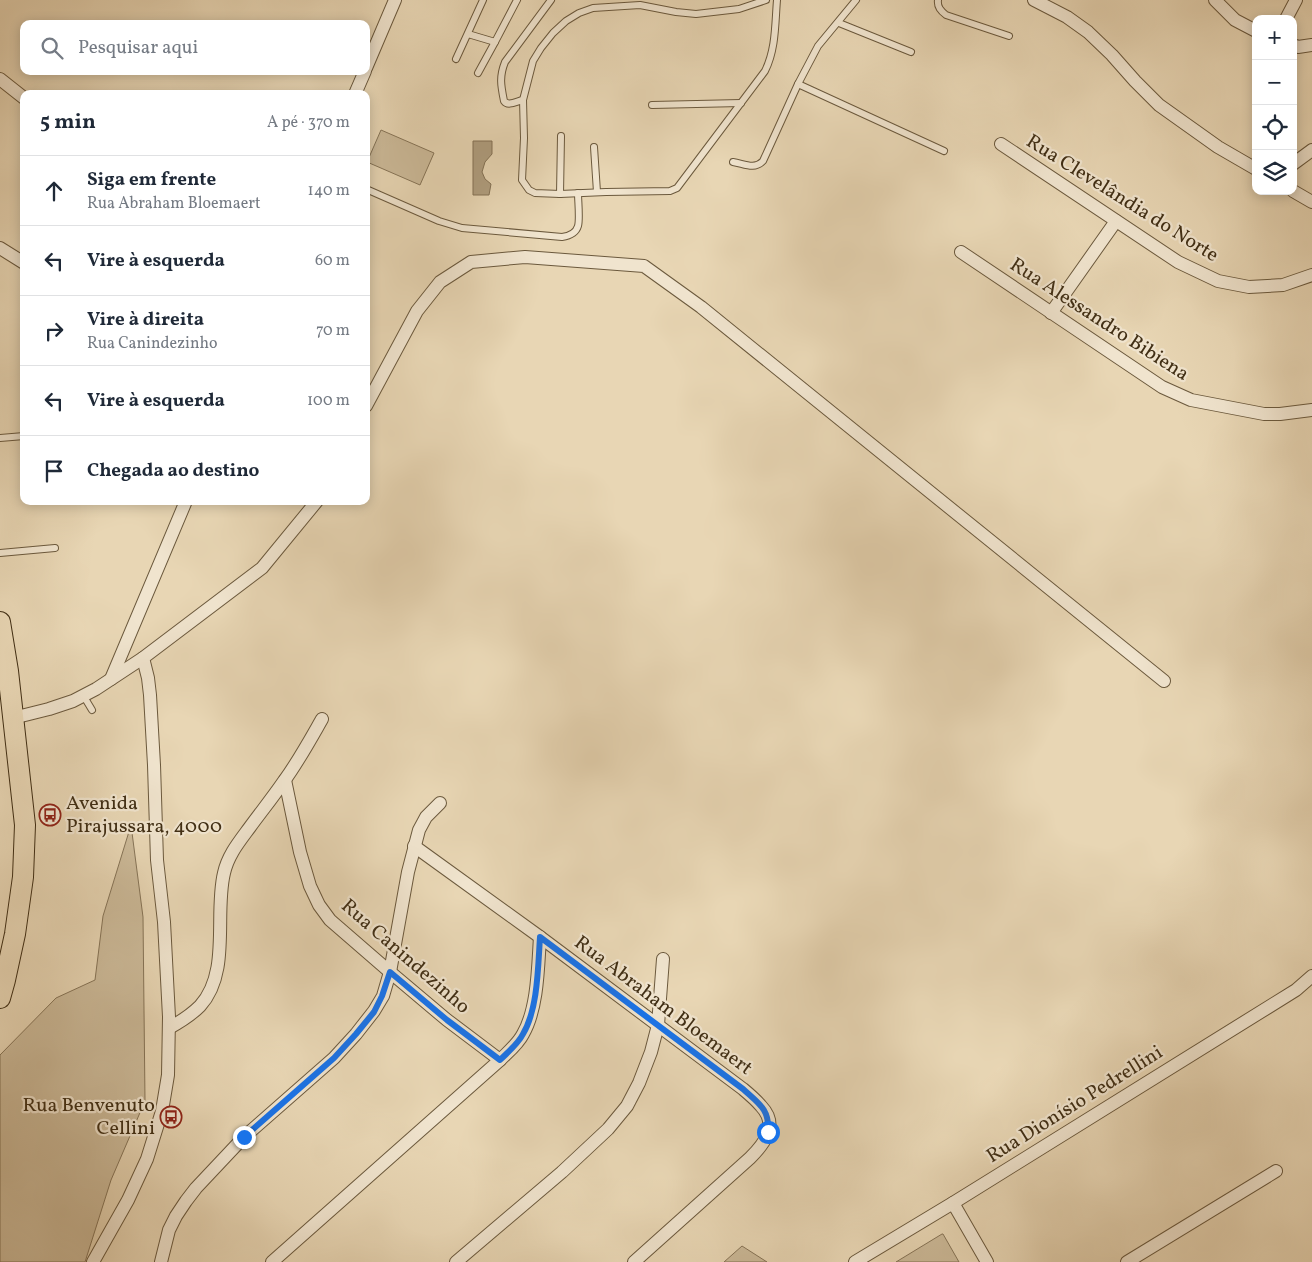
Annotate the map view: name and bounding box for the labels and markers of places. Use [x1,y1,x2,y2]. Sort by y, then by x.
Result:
place label: Avenida Pirajussara, 4000 [66,790,222,841]
bus stop icon: Avenida Pirajussara, 4000 [38,803,62,827]
place label: Rua Benvenuto Cellini [22,1092,155,1143]
bus stop icon: Rua Benvenuto Cellini [159,1105,183,1129]

